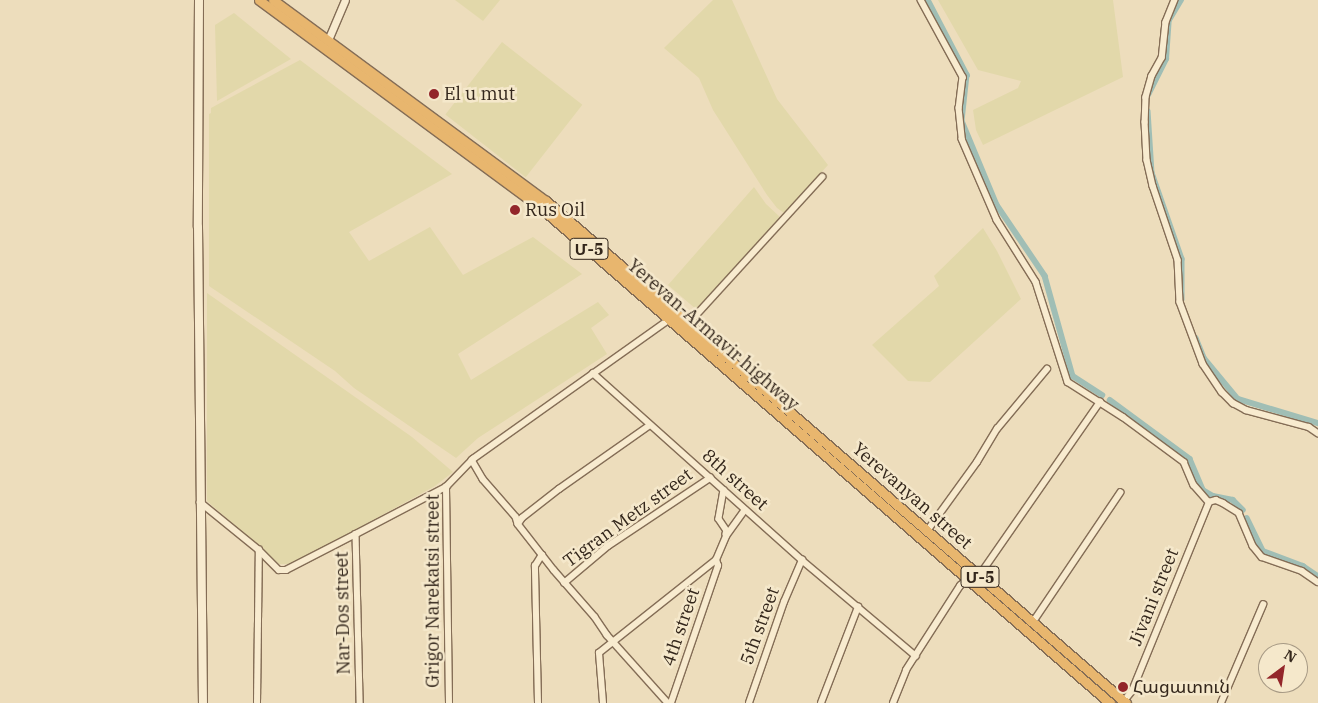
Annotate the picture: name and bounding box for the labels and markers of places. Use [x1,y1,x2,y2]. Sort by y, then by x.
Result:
place label: El u mut [444,83,515,105]
marker: El u mut [428,88,440,100]
place label: Rus Oil [525,199,585,221]
marker: Rus Oil [509,204,521,216]
place label: Հացատուն [1133,676,1230,698]
marker: Հացատուն [1117,681,1129,693]

